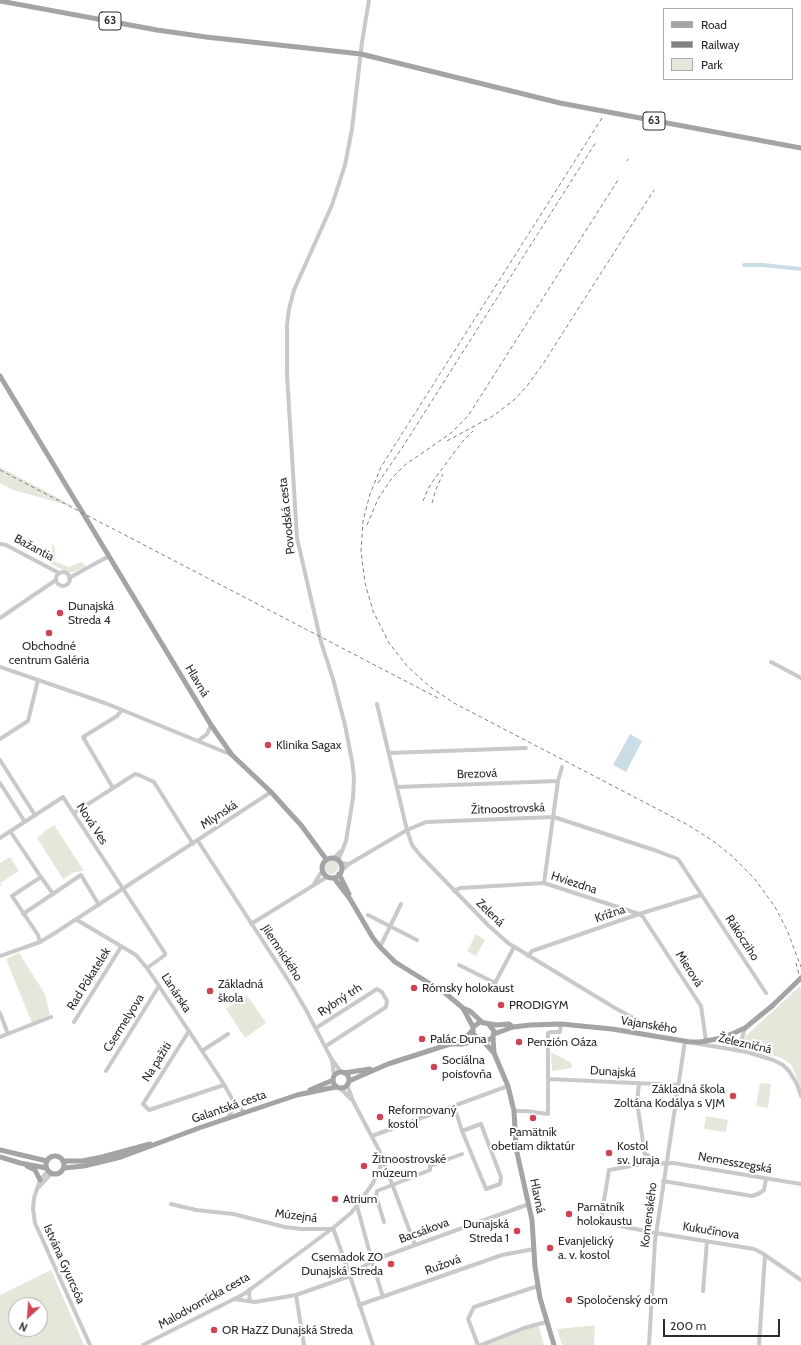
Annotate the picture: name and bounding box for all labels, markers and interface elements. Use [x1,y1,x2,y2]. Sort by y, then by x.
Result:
legend [663,8,793,80]
road number: 63 [99,12,121,30]
text: Road [701,17,727,32]
text: Railway [701,37,739,52]
text: Park [701,57,723,72]
road number: 63 [643,112,665,130]
street label: Povodská cesta [276,477,298,555]
street label: Bažantia [12,531,56,565]
place label: Dunajská Streda 4 [68,599,114,627]
marker: Dunajská Streda 4 [55,608,65,618]
marker: Obchodné centrum Galéria [44,628,54,638]
place label: Obchodné centrum Galéria [9,639,89,667]
street label: Hlavná [182,662,212,700]
place label: Klinika Sagax [276,738,341,752]
marker: Klinika Sagax [263,740,273,750]
street label: Brezová [457,766,497,782]
street label: Mlynská [198,798,240,832]
street label: Nová Ves [73,800,111,848]
street label: Žitnoostrovská [471,801,545,817]
street label: Hviezdna [549,869,599,897]
street label: Zelená [473,896,507,930]
street label: Krížna [593,902,627,926]
street label: Rákócziho [722,913,762,963]
street label: Jilemnického [259,922,305,984]
street label: Rad Pókatelek [64,945,114,1013]
street label: Mierová [672,948,706,990]
street label: Ľanárska [158,971,194,1015]
place label: Základná škola [218,977,263,1005]
street label: Rybný trh [315,980,365,1020]
place label: Rómsky holokaust [422,981,514,995]
marker: Rómsky holokaust [409,983,419,993]
marker: Základná škola [205,986,215,996]
street label: Csermelyova [100,991,148,1055]
place label: PRODIGYM [509,998,568,1012]
marker: PRODIGYM [496,1000,506,1010]
street label: Vajanského [620,1013,678,1037]
street label: Železničná [717,1031,773,1057]
place label: Palác Duna [430,1032,487,1046]
marker: Palác Duna [417,1034,427,1044]
place label: Penzión Oáza [527,1035,597,1049]
marker: Penzión Oáza [514,1037,524,1047]
street label: Na pažiti [139,1040,175,1084]
place label: Sociálna poisťovňa [442,1053,492,1081]
marker: Sociálna poisťovňa [429,1062,439,1072]
street label: Dunajská [590,1064,636,1080]
place label: Základná škola Zoltána Kodálya s VJM [614,1082,725,1110]
street label: Galantská cesta [190,1087,268,1127]
marker: Základná škola Zoltána Kodálya s VJM [728,1091,738,1101]
place label: Reformovaný kostol [388,1103,457,1131]
marker: Reformovaný kostol [375,1112,385,1122]
marker: Pamätník obetiam diktatúr [528,1113,538,1123]
place label: Pamätník obetiam diktatúr [491,1125,575,1153]
place label: Kostol sv. Juraja [617,1139,660,1167]
marker: Kostol sv. Juraja [604,1148,614,1158]
street label: Nemesszegská [697,1149,773,1177]
place label: Žitnoostrovské múzeum [372,1152,446,1180]
marker: Žitnoostrovské múzeum [359,1161,369,1171]
street label: Hlavná [526,1177,548,1215]
street label: Komenského [638,1182,660,1248]
place label: Atrium [343,1192,377,1206]
marker: Atrium [330,1194,340,1204]
place label: Pamätník holokaustu [577,1200,632,1228]
street label: Múzejná [274,1206,318,1226]
marker: Pamätník holokaustu [564,1209,574,1219]
street label: Bacsákova [397,1215,451,1247]
place label: Dunajská Streda 1 [463,1217,509,1245]
street label: Kukučínova [682,1219,740,1243]
street label: Istvána Gyurcsóa [40,1222,88,1306]
marker: Dunajská Streda 1 [512,1226,522,1236]
place label: Evanjelický a. v. kostol [558,1234,614,1262]
marker: Evanjelický a. v. kostol [545,1243,555,1253]
place label: Csemadok ZO Dunajská Streda [301,1250,383,1278]
street label: Ružová [423,1252,463,1278]
marker: Csemadok ZO Dunajská Streda [386,1259,396,1269]
street label: Malodvornícka cesta [156,1270,252,1332]
place label: Spoločenský dom [577,1293,668,1307]
marker: Spoločenský dom [564,1295,574,1305]
north arrow [8,1297,48,1337]
scale bar [665,1311,782,1337]
text: 200 m [670,1318,706,1333]
text: N [17,1319,30,1335]
place label: OR HaZZ Dunajská Streda [222,1323,353,1337]
marker: OR HaZZ Dunajská Streda [209,1325,219,1335]

